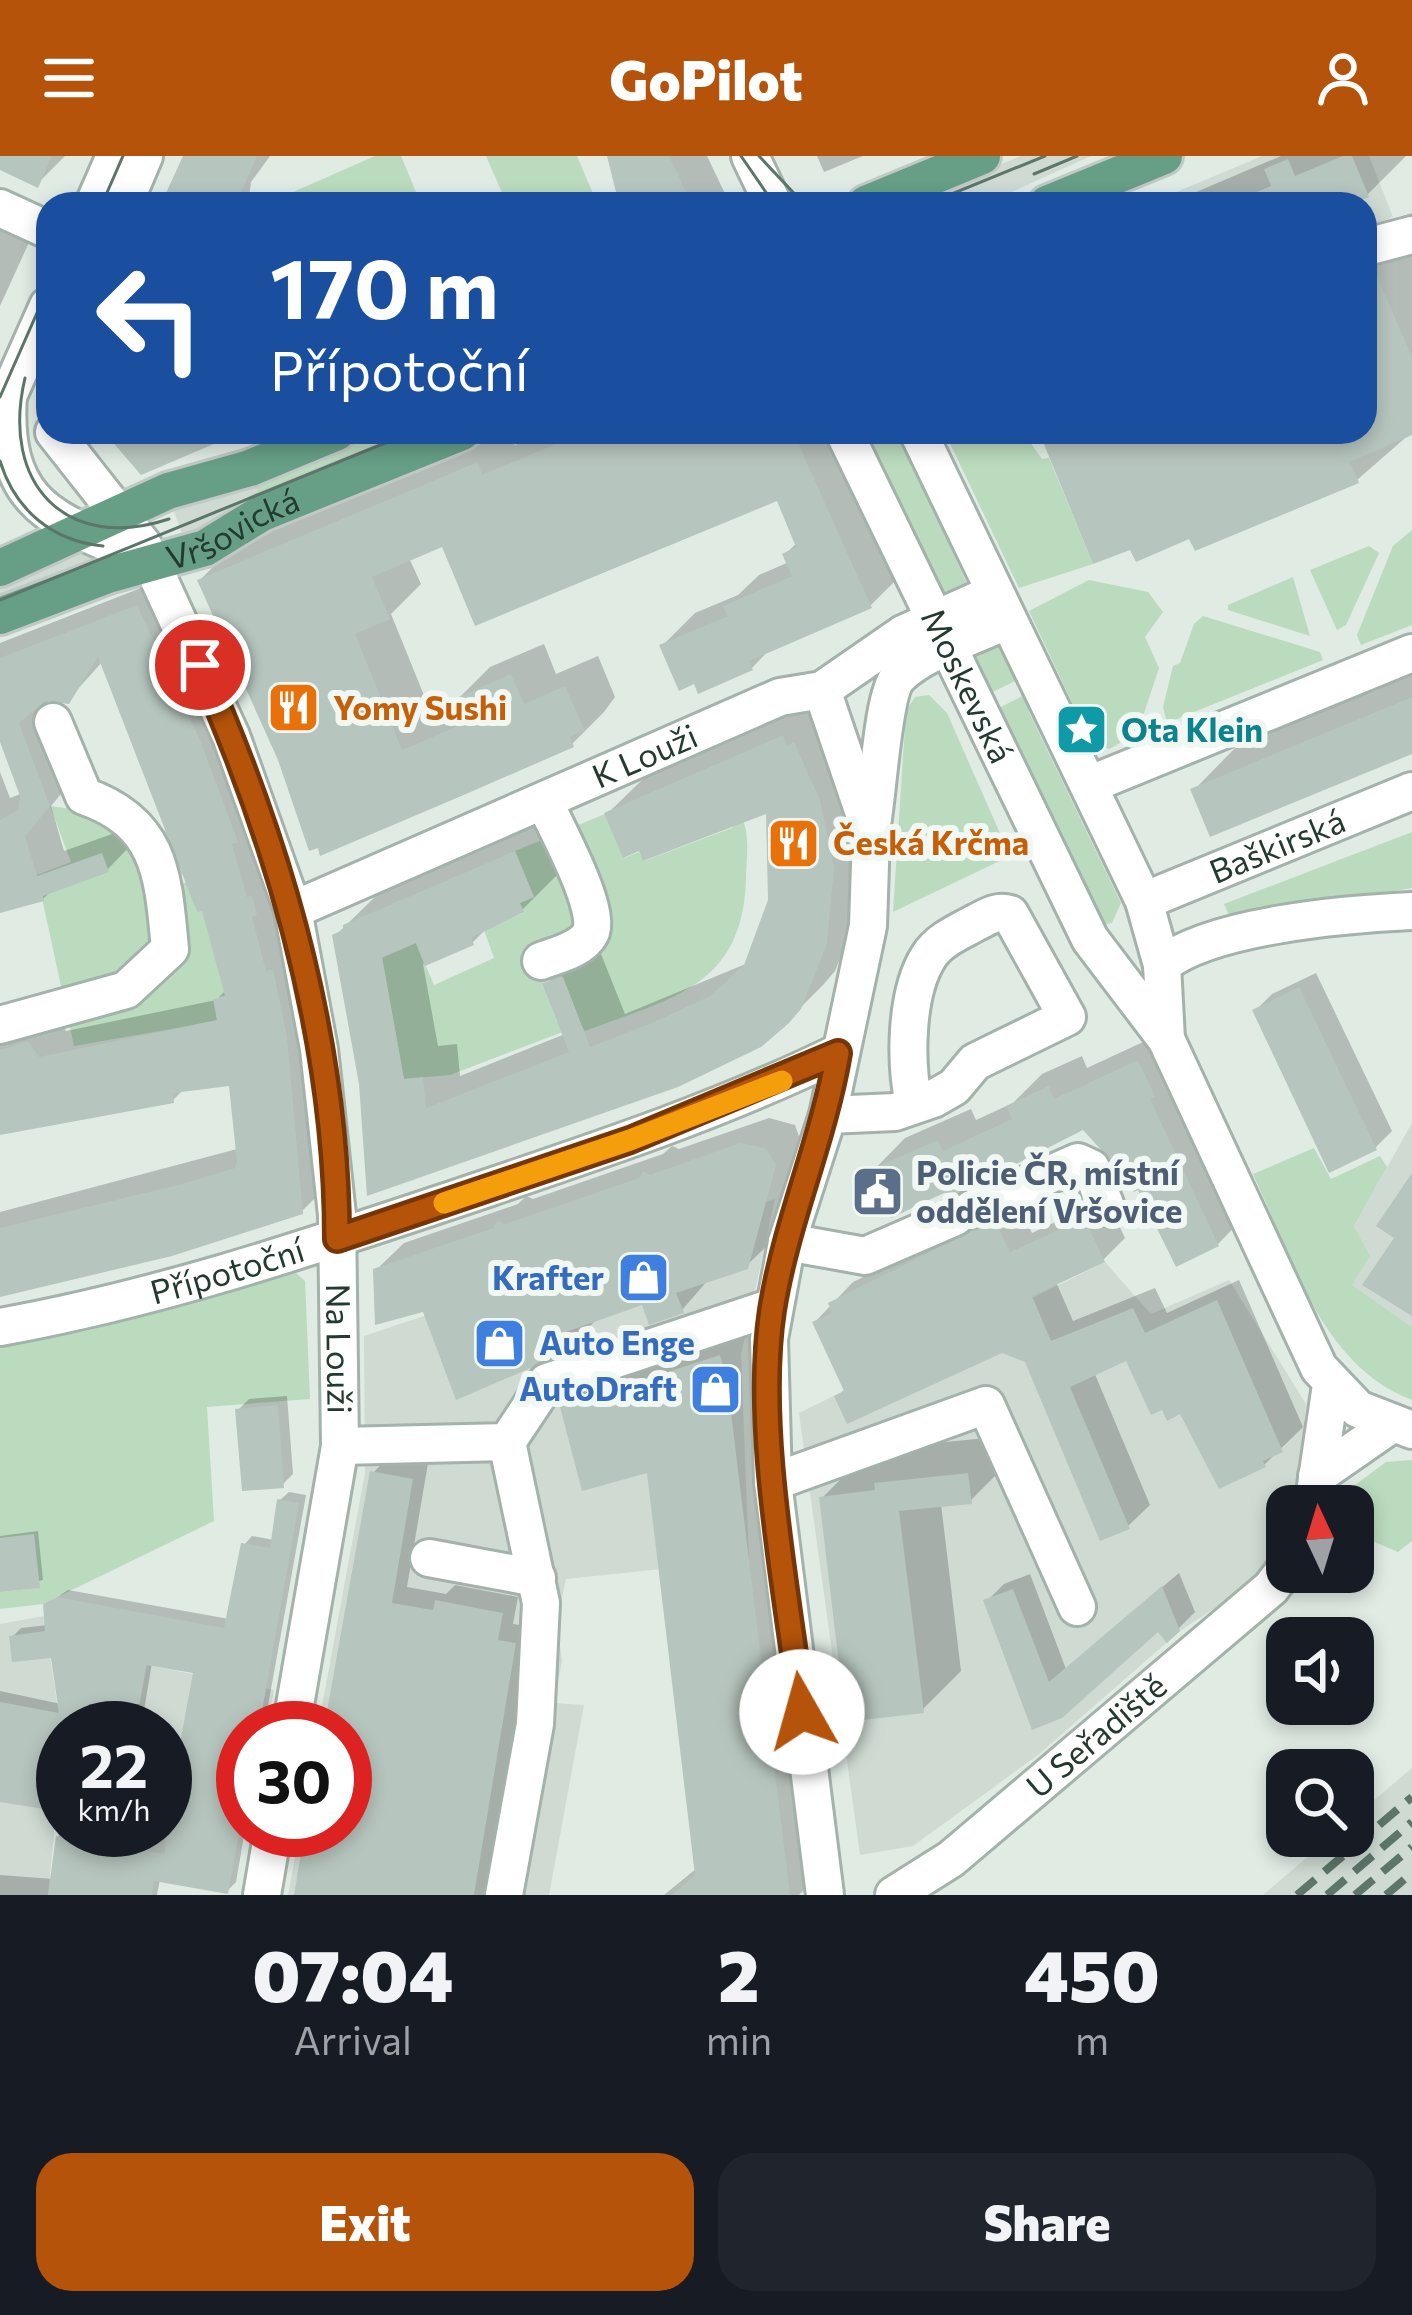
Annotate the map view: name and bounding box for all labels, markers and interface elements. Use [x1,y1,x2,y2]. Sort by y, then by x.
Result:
icon: menu [36,45,102,111]
text: GoPilot [609,45,803,111]
icon: person [1310,45,1376,111]
text: 170 m [270,234,499,336]
icon: left [72,240,228,396]
text: Přípotoční [270,336,529,402]
street label: Vršovická [161,478,305,577]
street label: Moskevská [914,601,1023,769]
pin [149,614,251,716]
icon: arrive [167,632,233,698]
restaurant icon: Yomy Sushi [266,680,322,736]
place label: Yomy Sushi [333,686,507,727]
place icon: Ota Klein [1054,702,1110,758]
place label: Ota Klein [1121,708,1263,749]
street label: K Louži [585,714,703,796]
street label: Baškirská [1203,799,1350,891]
restaurant icon: Česká Krčma [766,815,822,871]
place label: Česká Krčma [833,821,1029,862]
place label: Policie ČR, místní oddělení Vršovice [916,1151,1182,1230]
public building icon: Policie ČR, místní oddělení Vršovice [849,1164,905,1220]
street label: Přípotoční [145,1227,310,1312]
shop icon: Krafter [615,1250,671,1306]
place label: Krafter [492,1256,604,1297]
street label: Na Louži [319,1283,362,1414]
shop icon: Auto Enge [472,1315,528,1371]
place label: Auto Enge [539,1321,695,1362]
shop icon: AutoDraft [688,1361,744,1417]
place label: AutoDraft [519,1367,677,1408]
north arrow [1266,1485,1374,1593]
map controls [1266,1485,1374,1857]
button: sound [1266,1617,1374,1725]
position arrow [739,1649,865,1775]
street label: U Seřadiště [1017,1664,1174,1805]
speed limit sign: 30 [216,1701,372,1857]
text: 22 [80,1727,148,1800]
button: search [1266,1749,1374,1857]
text: km/h [78,1790,150,1827]
text: 07:04 [252,1929,453,2017]
text: 2 [718,1929,760,2017]
text: 450 [1024,1929,1160,2017]
text: Arrival [294,2015,412,2063]
text: min [706,2015,772,2063]
text: m [1075,2015,1109,2063]
button: Exit [36,2153,694,2291]
button: Share [718,2153,1376,2291]

